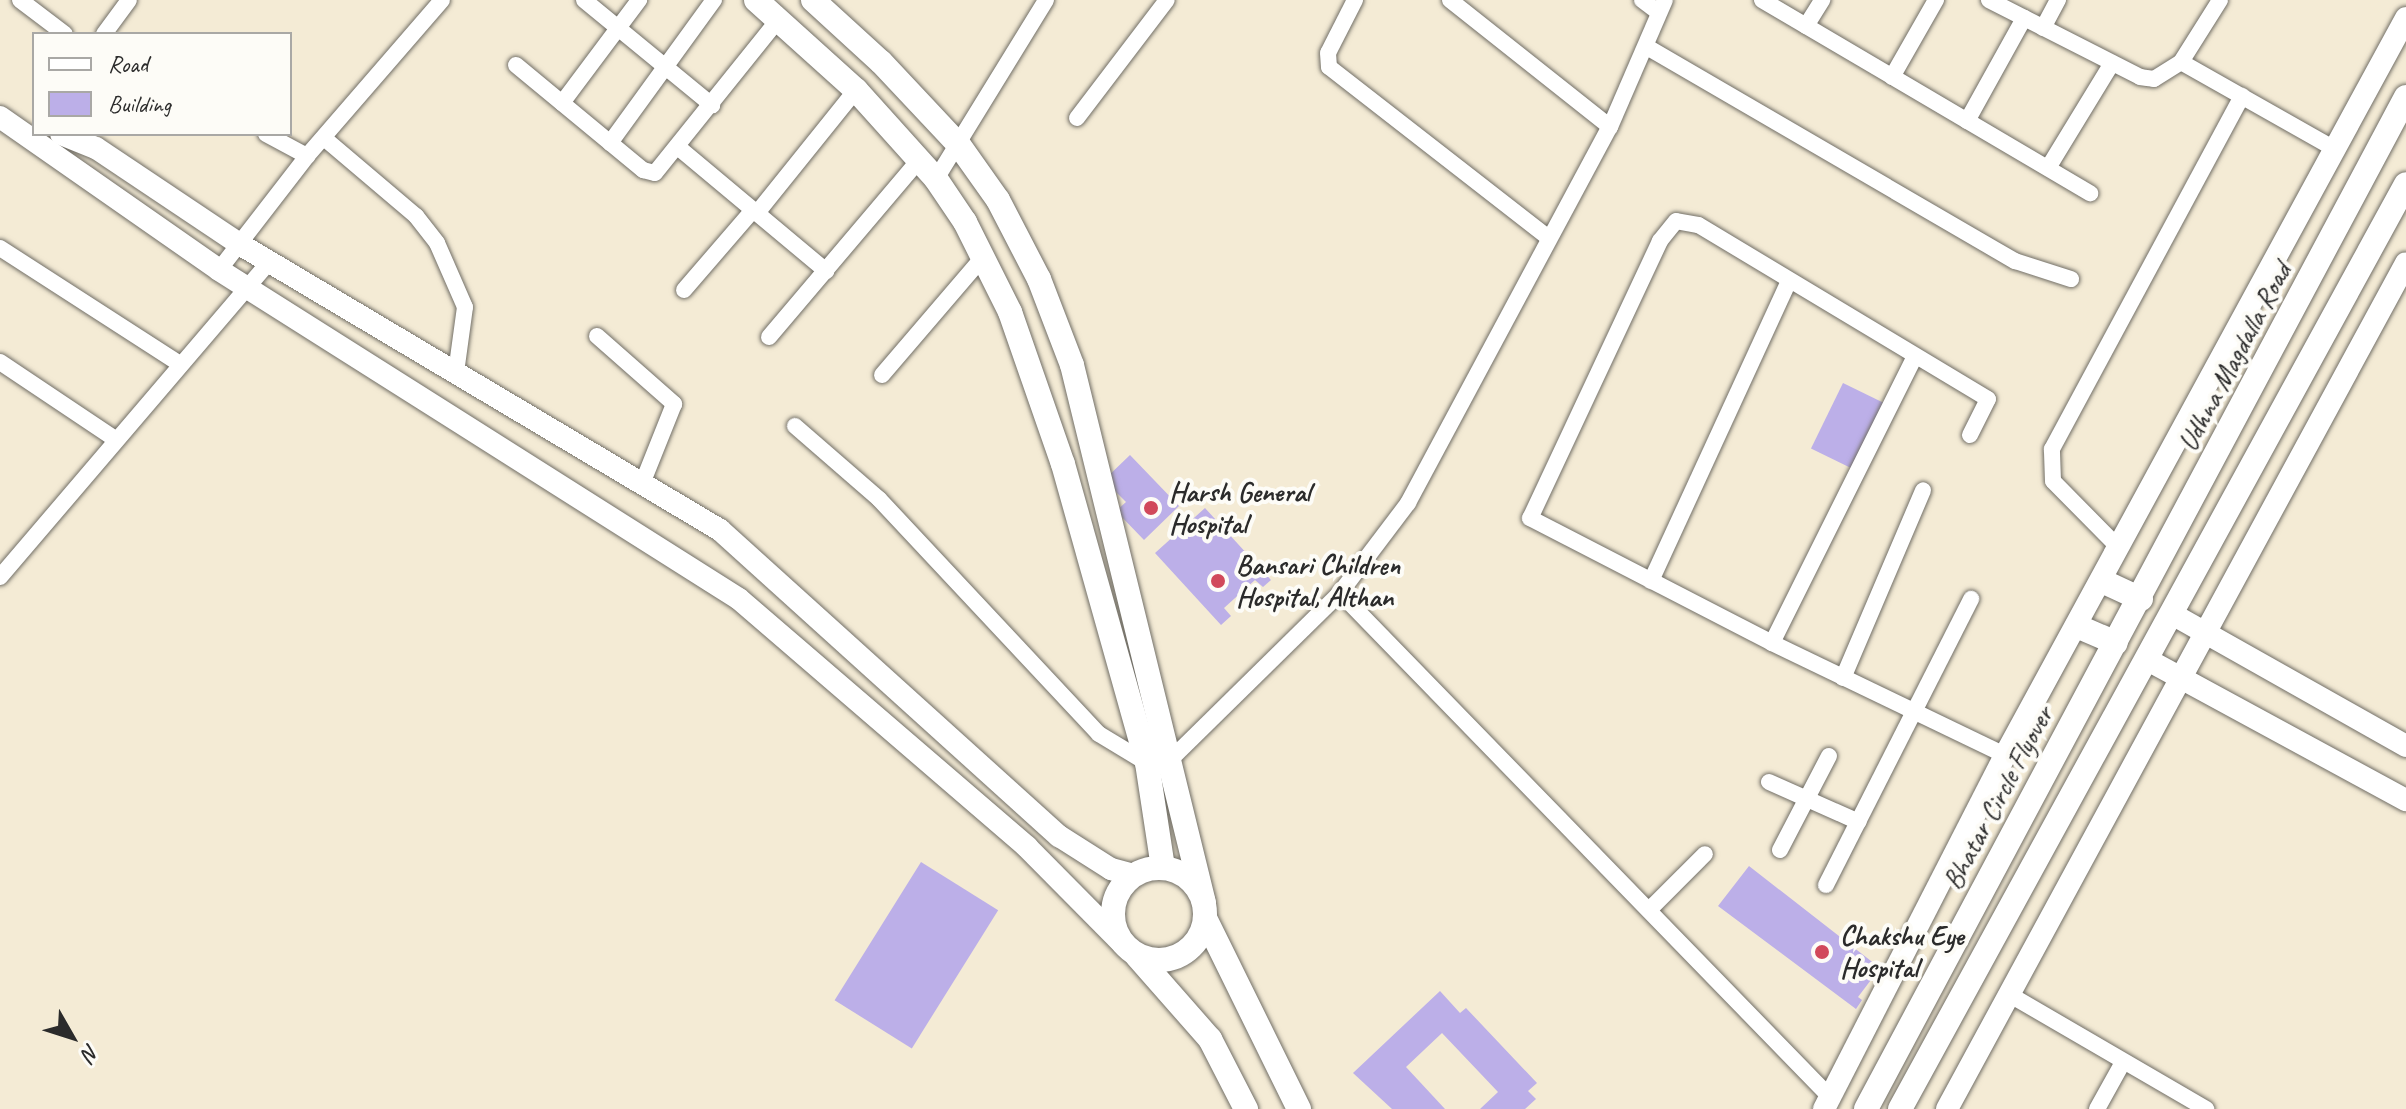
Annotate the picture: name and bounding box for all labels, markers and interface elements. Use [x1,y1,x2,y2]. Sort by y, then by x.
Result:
legend [32,32,292,136]
text: Road [108,49,148,79]
text: Building [108,89,171,119]
street label: Udhna Magdalla Road [2171,257,2299,457]
place label: Harsh General Hospital [1169,475,1309,541]
marker: Harsh General Hospital [1140,497,1162,519]
place label: Bansari Children Hospital, Althan [1236,548,1400,614]
marker: Bansari Children Hospital, Althan [1207,570,1229,592]
street label: Bhatar Circle Flyover [1936,701,2060,895]
place label: Chakshu Eye Hospital [1840,919,1964,985]
marker: Chakshu Eye Hospital [1811,941,1833,963]
north arrow [32,997,112,1077]
text: N [75,1038,106,1066]

